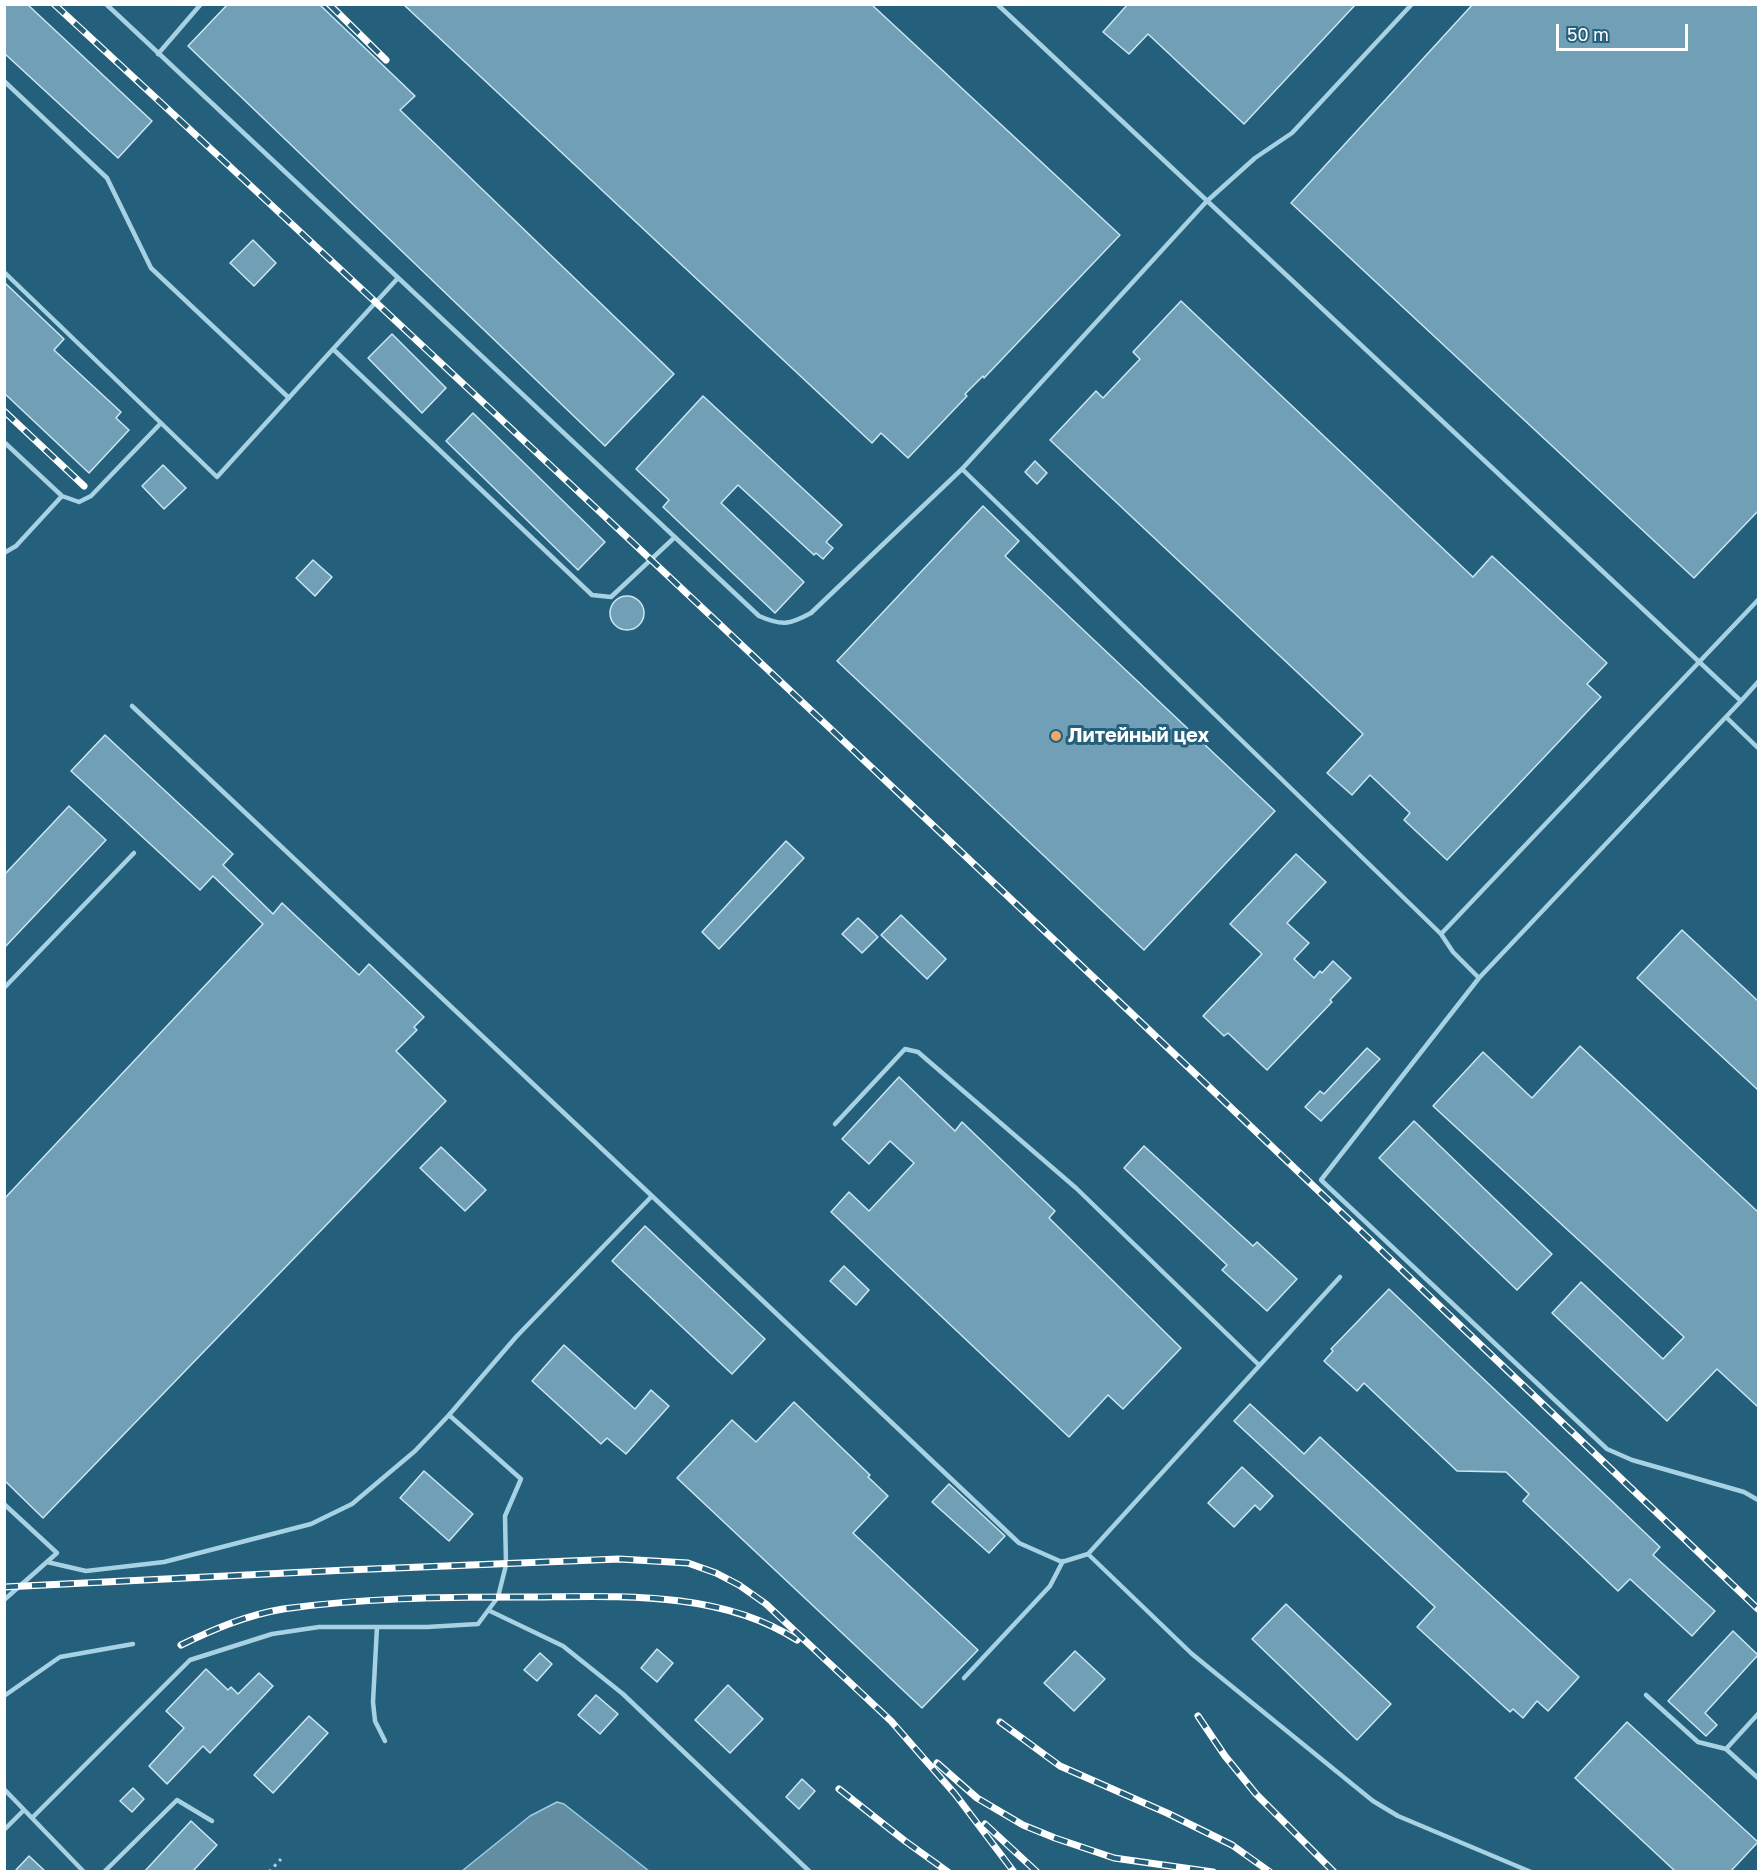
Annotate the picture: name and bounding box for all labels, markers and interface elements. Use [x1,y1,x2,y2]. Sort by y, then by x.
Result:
scale bar [1559,12,1691,50]
text: 50 m [1567,23,1609,45]
place label: Литейный цех [1068,724,1209,748]
marker: Литейный цех [1049,729,1063,743]

